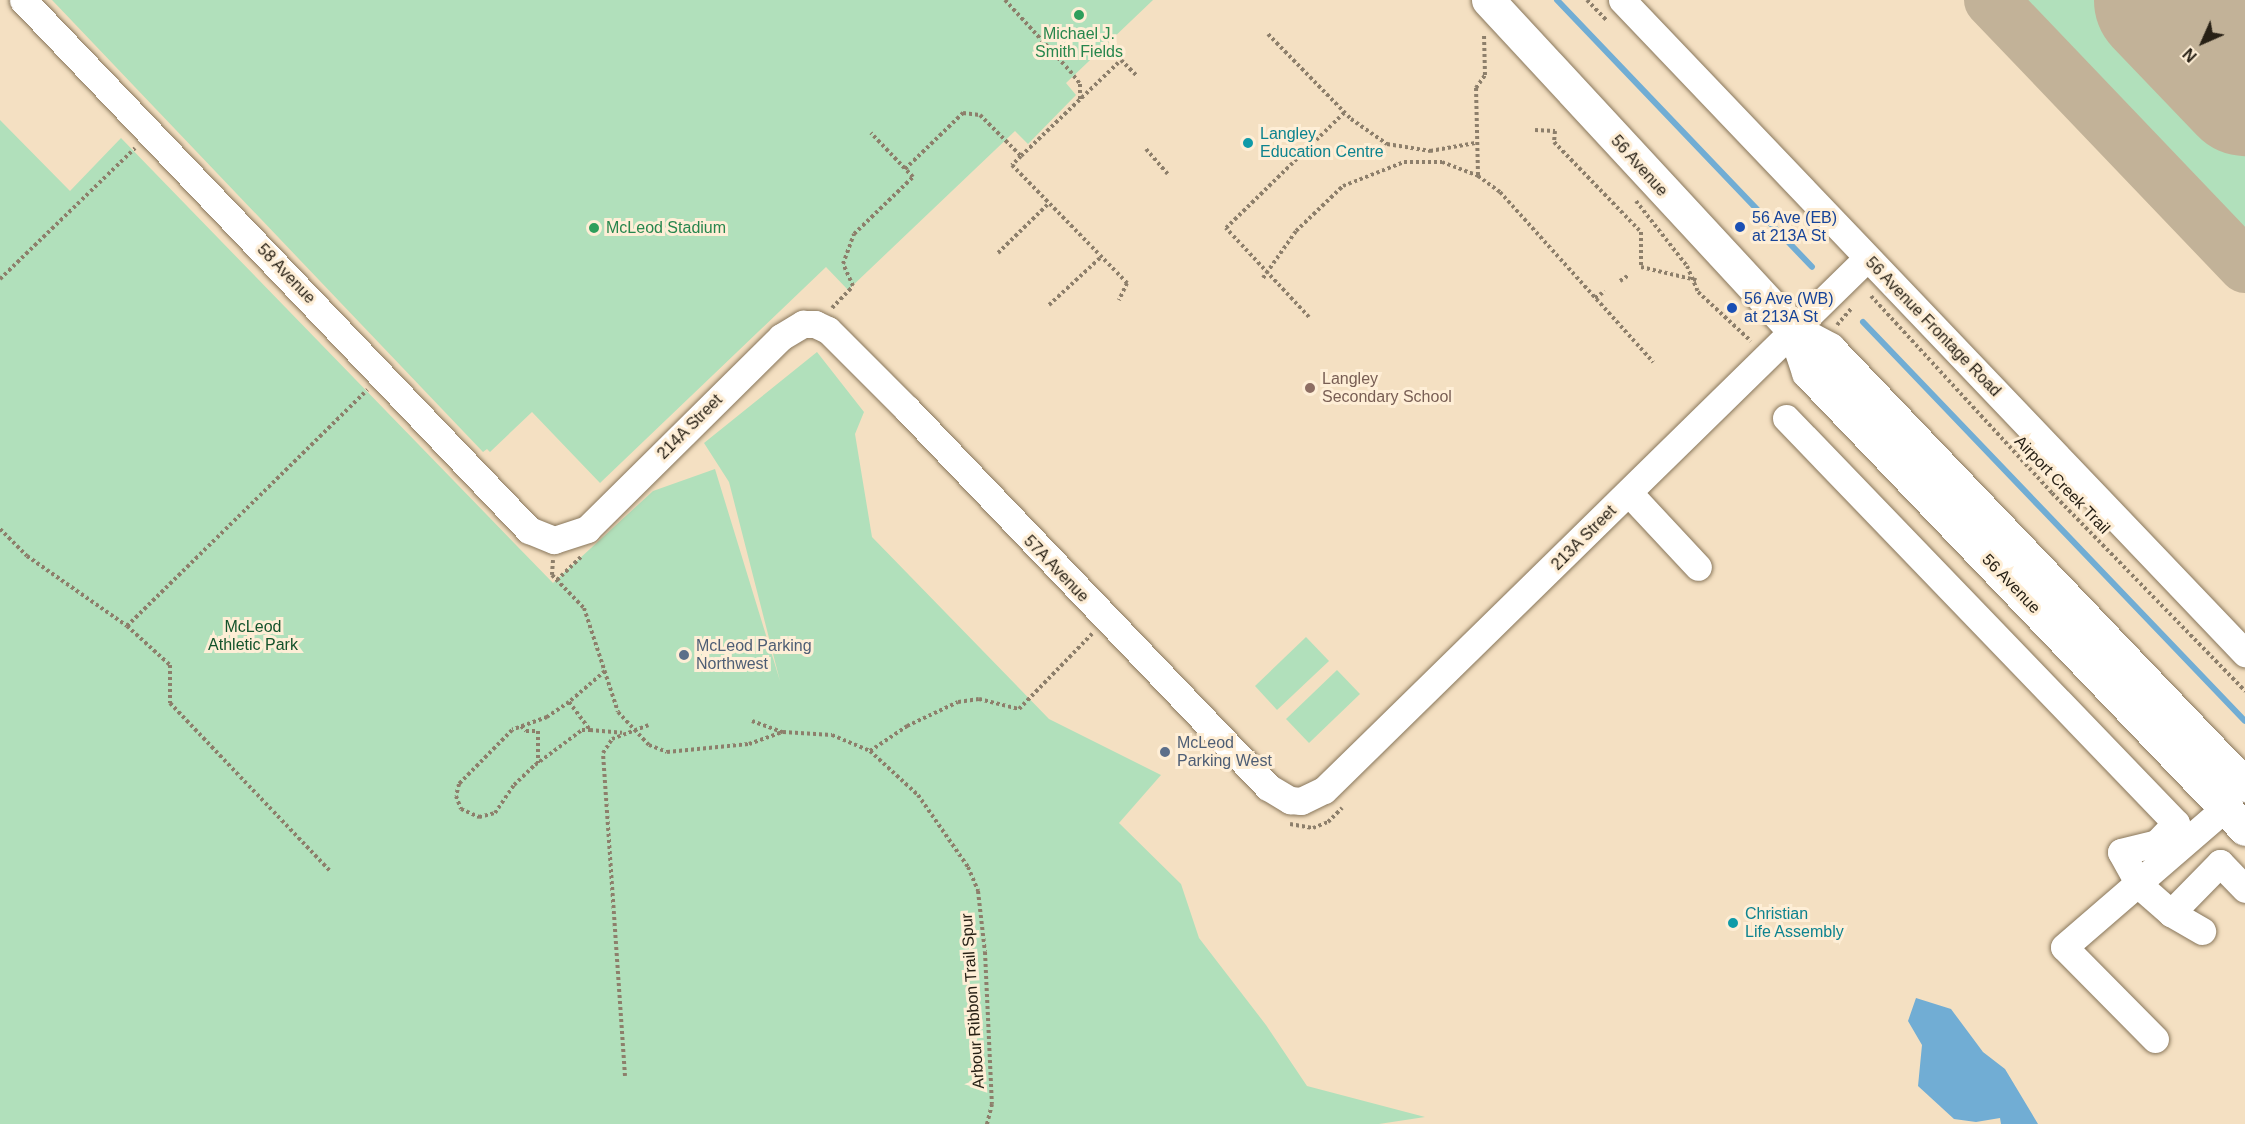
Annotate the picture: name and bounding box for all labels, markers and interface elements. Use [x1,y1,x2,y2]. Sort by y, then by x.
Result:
marker: Michael J. Smith Fields [1072,8,1086,22]
north arrow [2173,12,2233,72]
place label: Michael J. Smith Fields [1035,24,1123,62]
text: N [2180,45,2200,65]
place label: Langley Education Centre [1260,124,1384,162]
street label: 56 Avenue [1606,131,1672,201]
marker: Langley Education Centre [1241,136,1255,150]
place label: 56 Ave (EB) at 213A St [1752,208,1838,246]
place label: McLeod Stadium [606,218,726,238]
marker: 56 Ave (EB) at 213A St [1733,220,1747,234]
marker: McLeod Stadium [587,221,601,235]
street label: 58 Avenue [253,240,319,308]
street label: 56 Avenue Frontage Road [1861,253,2005,401]
place label: 56 Ave (WB) at 213A St [1744,289,1834,327]
marker: 56 Ave (WB) at 213A St [1725,301,1739,315]
place label: Langley Secondary School [1322,369,1452,407]
marker: Langley Secondary School [1303,381,1317,395]
street label: 214A Street [653,390,727,464]
street label: Airport Creek Trail [2010,432,2114,538]
street label: 213A Street [1547,501,1621,575]
street label: 57A Avenue [1019,531,1093,607]
street label: 56 Avenue [1978,550,2044,618]
park label: McLeod Athletic Park [208,617,298,655]
place label: McLeod Parking Northwest [696,636,812,674]
marker: McLeod Parking Northwest [677,648,691,662]
place label: McLeod Parking West [1177,733,1272,771]
marker: McLeod Parking West [1158,745,1172,759]
place label: Christian Life Assembly [1745,904,1845,942]
street label: Arbour Ribbon Trail Spur [957,912,989,1090]
marker: Christian Life Assembly [1726,916,1740,930]

